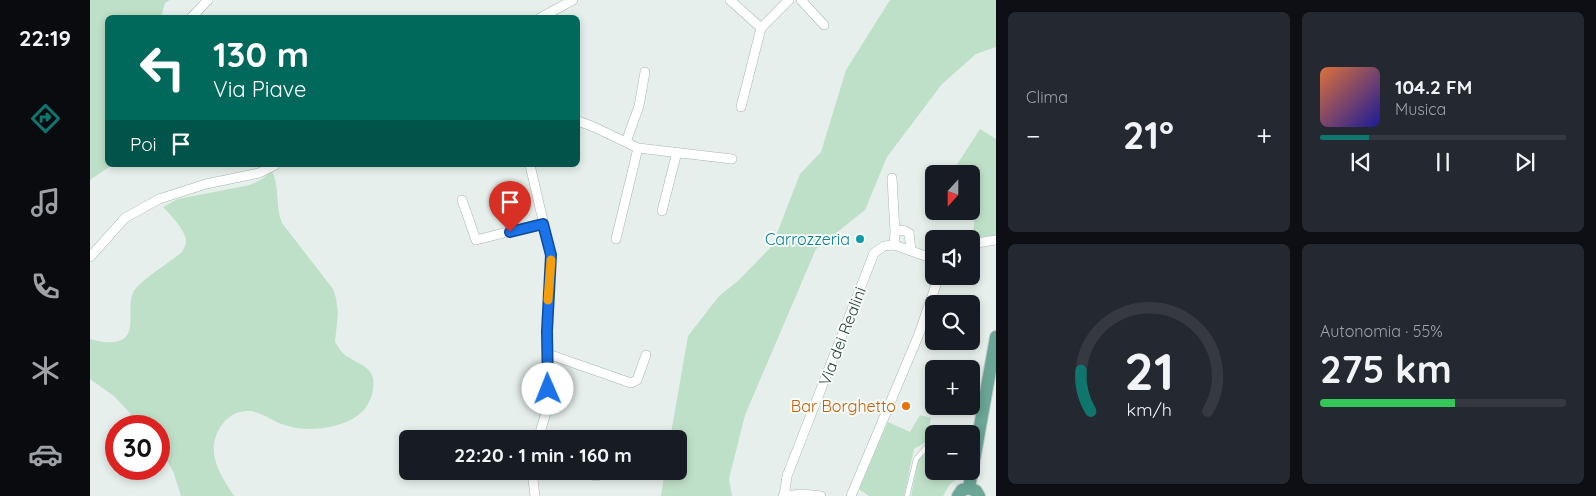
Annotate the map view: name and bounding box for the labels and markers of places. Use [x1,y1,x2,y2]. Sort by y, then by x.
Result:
pin [489,181,531,232]
place label: Carrozzeria [765,229,850,249]
marker: Carrozzeria [854,233,866,245]
place label: Bar Borghetto [791,396,896,416]
marker: Bar Borghetto [900,400,912,412]

